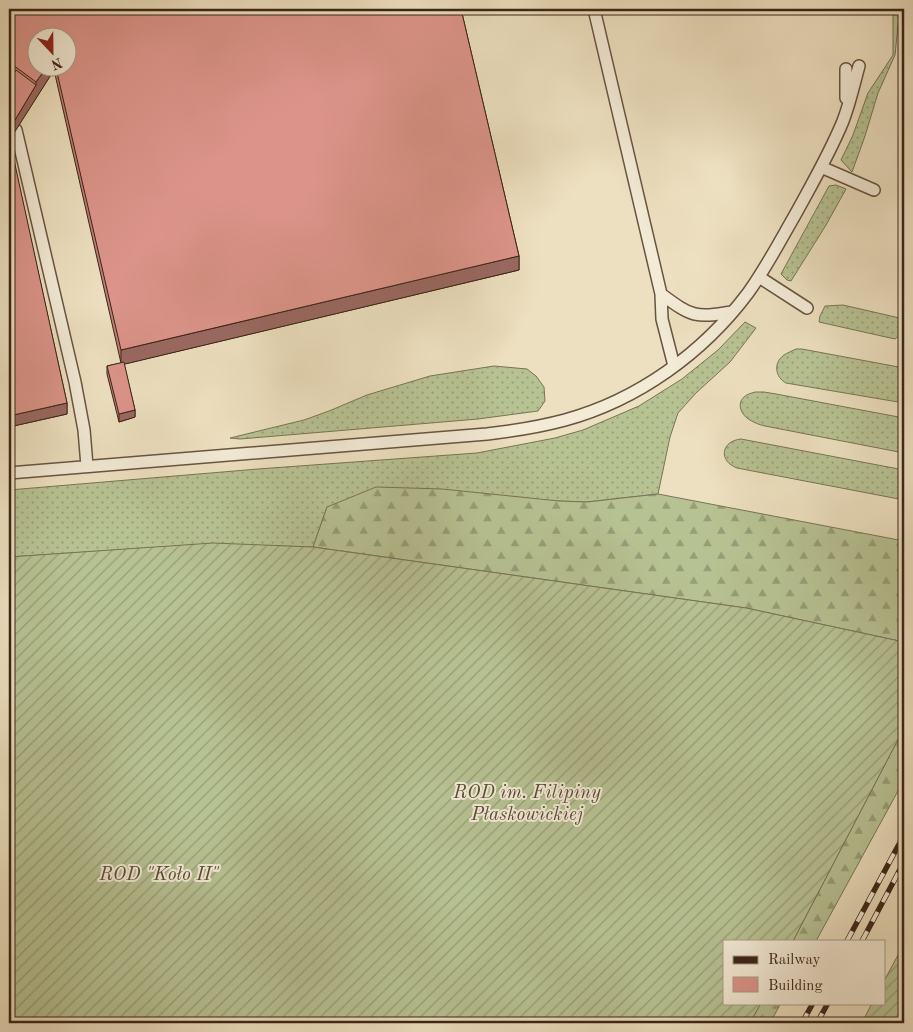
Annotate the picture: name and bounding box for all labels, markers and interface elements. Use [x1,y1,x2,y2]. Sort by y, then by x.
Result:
north arrow [28,28,78,78]
text: N [49,55,64,72]
park label: ROD im. Filipiny Płaskowickiej [452,784,601,825]
park label: ROD "Koło II" [98,866,219,885]
legend [723,940,886,1004]
text: Railway [768,953,821,968]
text: Building [768,979,823,994]

